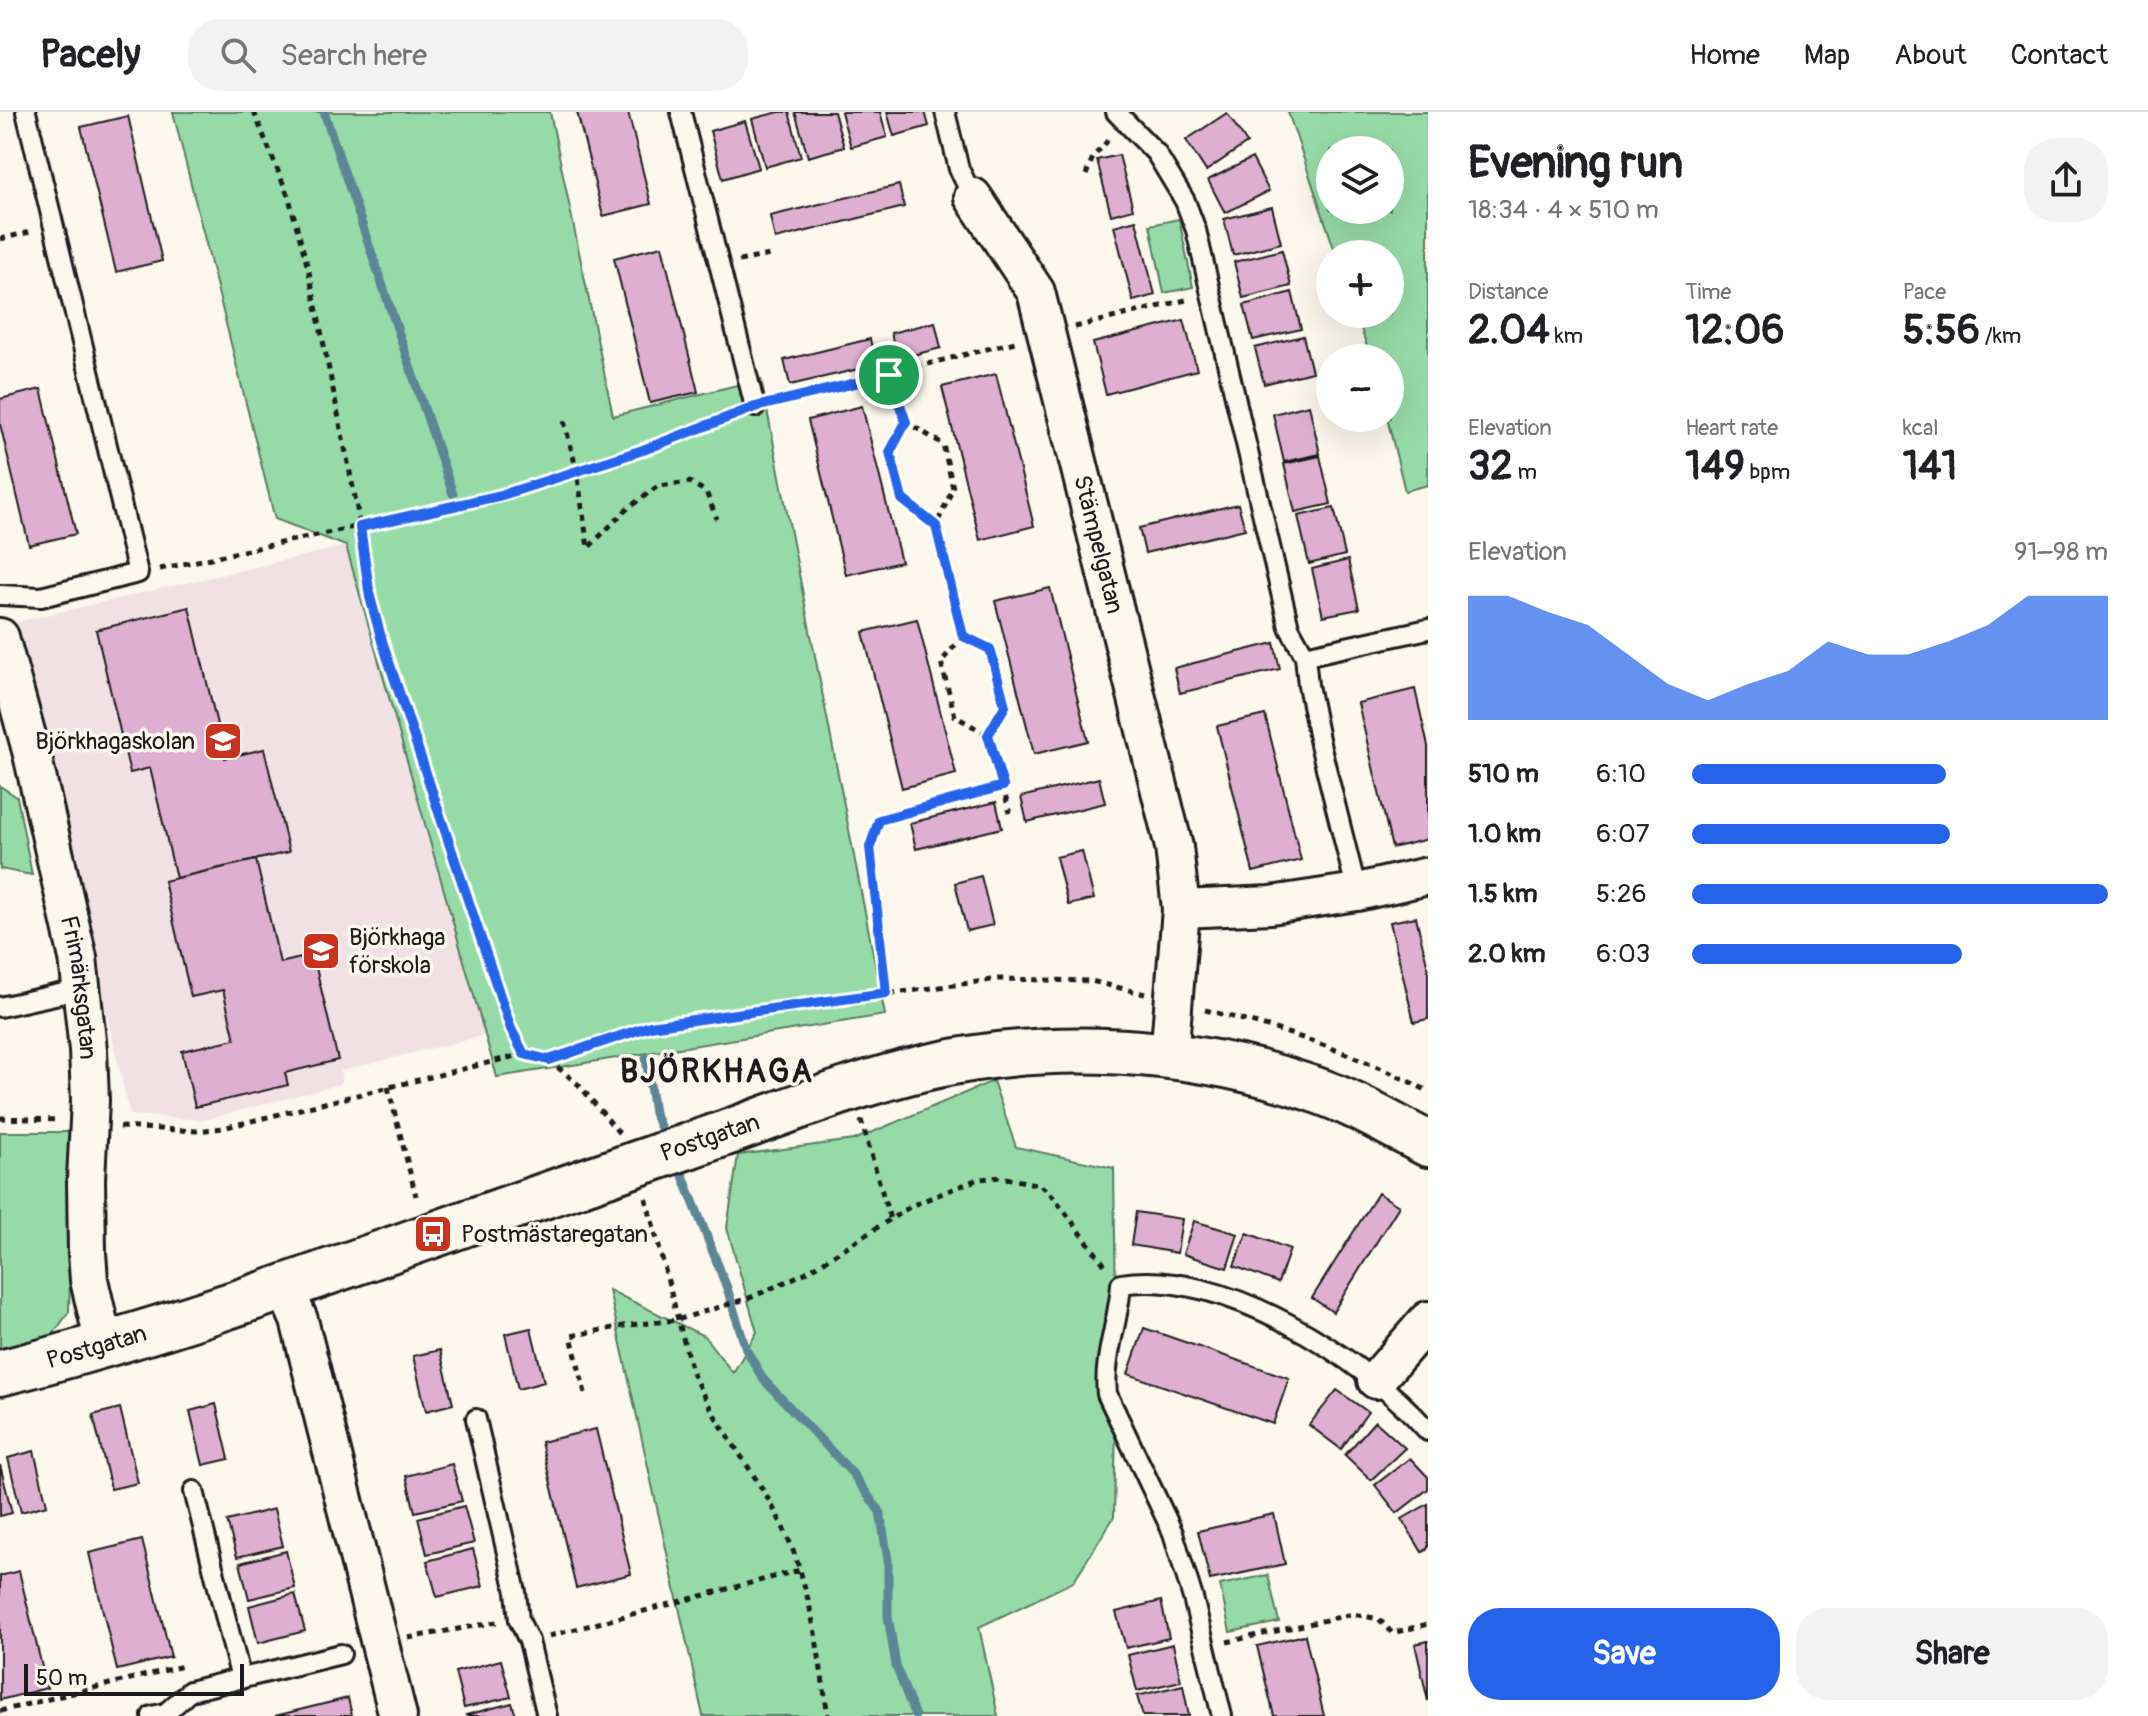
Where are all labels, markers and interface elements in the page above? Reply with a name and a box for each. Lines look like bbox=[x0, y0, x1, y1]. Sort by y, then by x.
search box bbox=[188, 19, 748, 91]
text: Pacely bbox=[40, 31, 140, 79]
icon: search bbox=[216, 33, 260, 77]
text: Search here bbox=[280, 37, 427, 74]
text: Home bbox=[1689, 38, 1760, 73]
text: Map bbox=[1804, 38, 1850, 73]
text: About bbox=[1894, 38, 1967, 73]
text: Contact bbox=[2011, 38, 2108, 73]
map controls bbox=[1316, 136, 1404, 432]
button: layers bbox=[1316, 136, 1404, 224]
text: Evening run bbox=[1468, 136, 1683, 191]
button: share bbox=[2024, 138, 2108, 222]
text: 18:34 · 4 × 510 m bbox=[1468, 194, 1659, 226]
button: + bbox=[1316, 240, 1404, 328]
text: Distance bbox=[1468, 278, 1548, 306]
text: Time bbox=[1685, 278, 1731, 306]
text: Pace bbox=[1903, 278, 1946, 306]
text: 2.04 bbox=[1468, 306, 1550, 355]
text: 12:06 bbox=[1685, 306, 1785, 355]
text: 5:56 bbox=[1903, 306, 1980, 355]
text: km bbox=[1550, 322, 1583, 350]
text: /km bbox=[1980, 322, 2021, 350]
pin bbox=[855, 341, 923, 409]
button: − bbox=[1316, 344, 1404, 432]
icon: arrive bbox=[867, 353, 911, 397]
text: Elevation bbox=[1468, 414, 1552, 442]
text: Heart rate bbox=[1685, 414, 1778, 442]
text: kcal bbox=[1903, 414, 1938, 442]
text: 32 bbox=[1468, 442, 1513, 491]
text: 149 bbox=[1685, 442, 1745, 491]
text: 141 bbox=[1903, 442, 1957, 491]
text: m bbox=[1513, 458, 1537, 486]
text: bpm bbox=[1745, 458, 1790, 486]
street label: Stämpelgatan bbox=[1068, 472, 1130, 617]
text: Elevation bbox=[1468, 536, 1567, 568]
text: 91–98 m bbox=[2014, 536, 2108, 568]
school or university icon: Björkhagaskolan bbox=[202, 720, 244, 762]
place label: Björkhagaskolan bbox=[35, 727, 195, 756]
text: 510 m bbox=[1468, 758, 1539, 790]
text: 6:10 bbox=[1596, 758, 1646, 790]
text: 1.0 km bbox=[1468, 818, 1541, 850]
text: 6:07 bbox=[1596, 818, 1650, 850]
text: 1.5 km bbox=[1468, 878, 1538, 910]
text: 5:26 bbox=[1596, 878, 1647, 910]
street label: Frimärksgatan bbox=[54, 913, 103, 1060]
place label: Björkhaga förskola bbox=[349, 923, 445, 980]
school or university icon: Björkhaga förskola bbox=[300, 930, 342, 972]
text: 2.0 km bbox=[1468, 938, 1546, 970]
text: 6:03 bbox=[1596, 938, 1650, 970]
district label: BJÖRKHAGA bbox=[620, 1052, 814, 1092]
street label: Postgatan bbox=[657, 1108, 763, 1168]
bus stop icon: Postmästaregatan bbox=[412, 1213, 454, 1255]
place label: Postmästaregatan bbox=[461, 1220, 648, 1249]
street label: Postgatan bbox=[43, 1318, 150, 1375]
button: Save bbox=[1468, 1608, 1780, 1700]
button: Share bbox=[1796, 1608, 2108, 1700]
scale bar bbox=[24, 1660, 244, 1696]
text: 50 m bbox=[36, 1664, 87, 1692]

